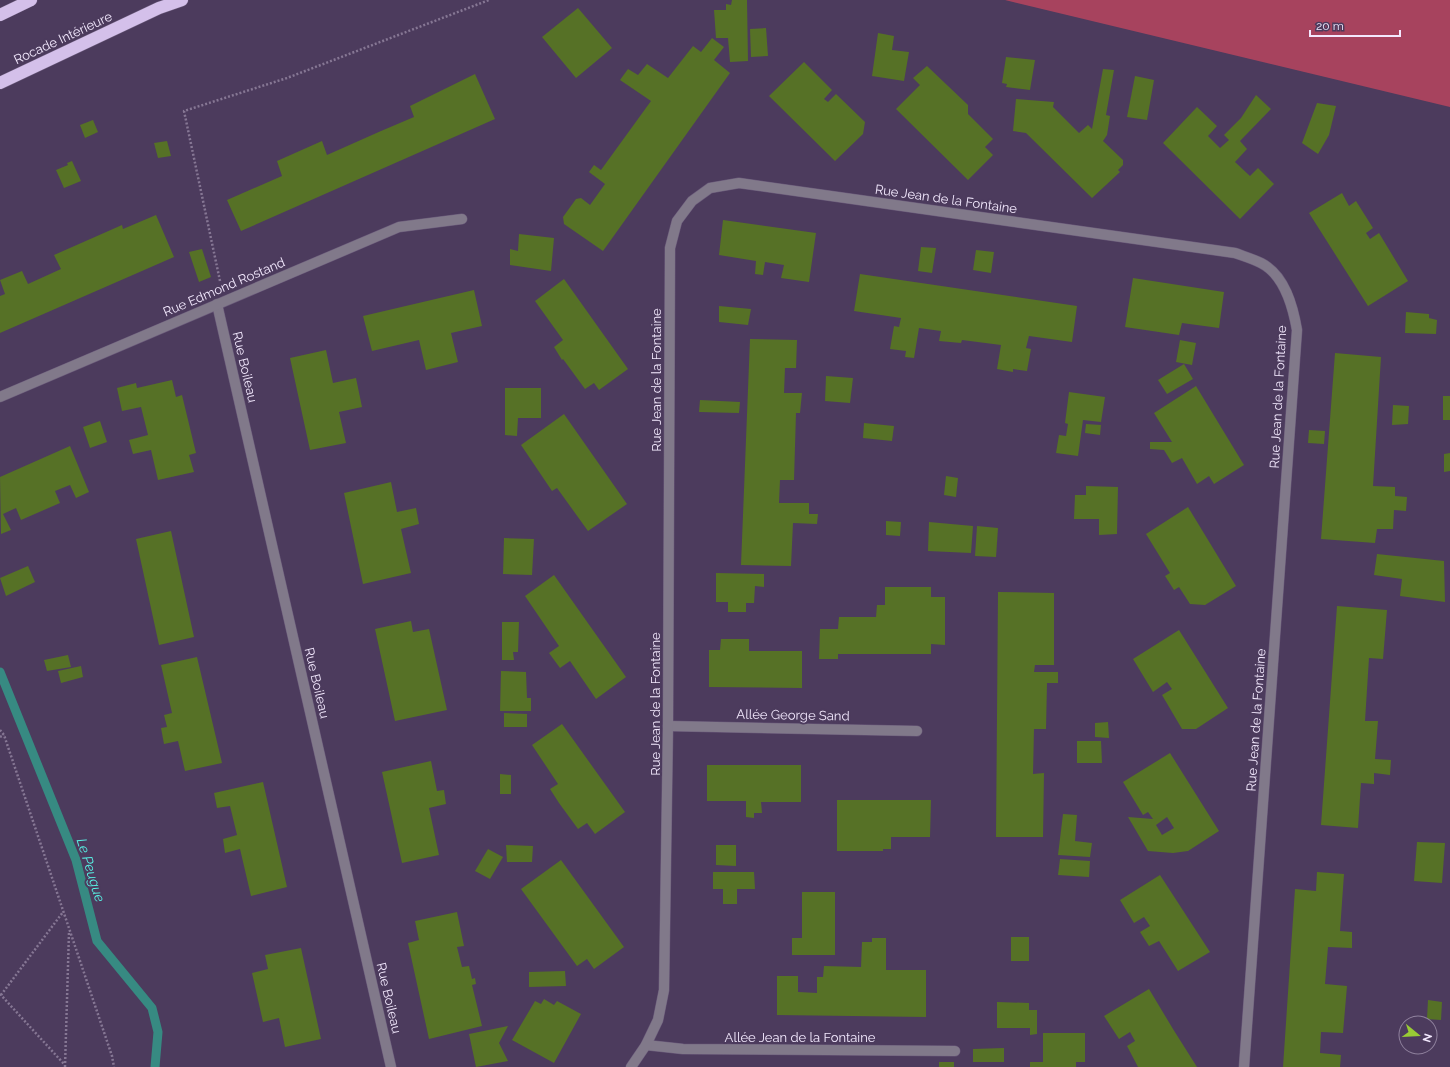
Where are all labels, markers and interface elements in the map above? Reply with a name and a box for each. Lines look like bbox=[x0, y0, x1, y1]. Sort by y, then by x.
street label: Rocade Intérieure bbox=[12, 9, 115, 67]
scale bar bbox=[1310, 12, 1400, 38]
text: 20 m bbox=[1316, 19, 1344, 33]
street label: Rue Jean de la Fontaine bbox=[874, 182, 1018, 216]
street label: Rue Edmond Rostand bbox=[161, 255, 287, 319]
street label: Rue Jean de la Fontaine bbox=[649, 308, 664, 452]
street label: Rue Jean de la Fontaine bbox=[1267, 325, 1289, 469]
street label: Rue Boileau bbox=[230, 330, 260, 404]
street label: Rue Jean de la Fontaine bbox=[648, 632, 663, 776]
street label: Rue Boileau bbox=[302, 646, 332, 720]
street label: Rue Jean de la Fontaine bbox=[1244, 648, 1269, 792]
street label: Allée George Sand bbox=[736, 707, 850, 723]
water label: Le Peugue bbox=[74, 836, 108, 904]
street label: Rue Boileau bbox=[374, 961, 404, 1035]
north arrow bbox=[1398, 1015, 1438, 1055]
street label: Allée Jean de la Fontaine bbox=[725, 1030, 876, 1045]
text: N bbox=[1420, 1032, 1435, 1044]

